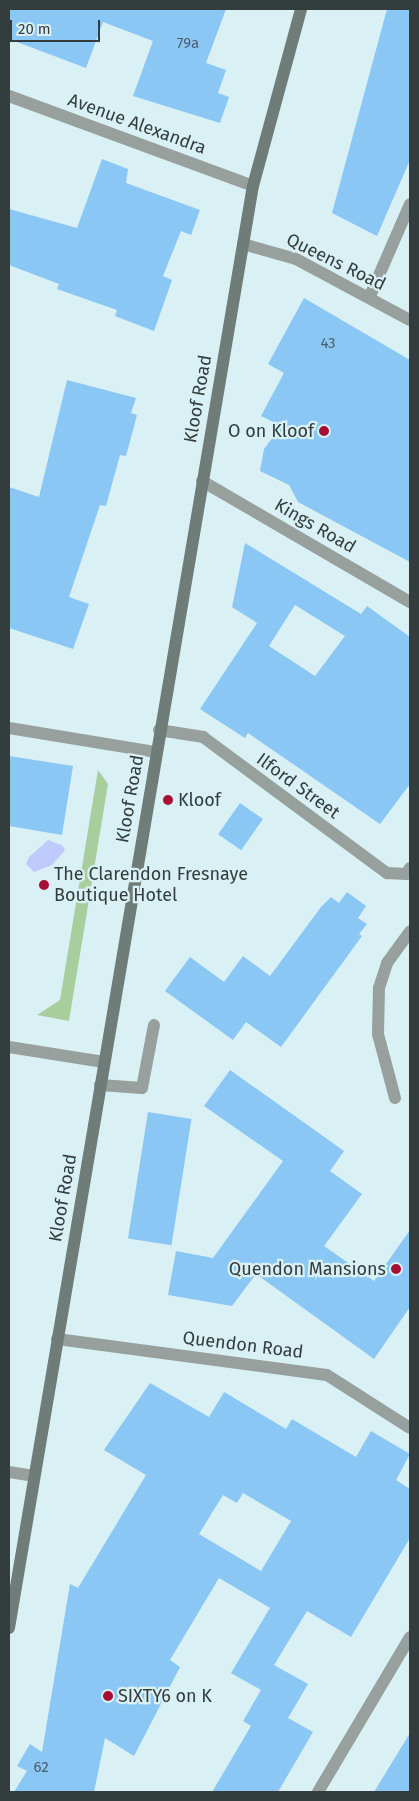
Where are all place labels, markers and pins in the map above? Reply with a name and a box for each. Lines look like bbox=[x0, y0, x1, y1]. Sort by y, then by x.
place label: O on Kloof bbox=[228, 420, 314, 442]
marker: O on Kloof bbox=[318, 425, 330, 437]
place label: Kloof bbox=[178, 789, 221, 811]
marker: Kloof bbox=[162, 794, 174, 806]
place label: The Clarendon Fresnaye Boutique Hotel bbox=[54, 864, 248, 906]
marker: The Clarendon Fresnaye Boutique Hotel bbox=[38, 879, 50, 891]
place label: Quendon Mansions bbox=[229, 1258, 386, 1280]
marker: Quendon Mansions bbox=[390, 1263, 402, 1275]
place label: SIXTY6 on K bbox=[118, 1685, 212, 1707]
marker: SIXTY6 on K bbox=[102, 1690, 114, 1702]

